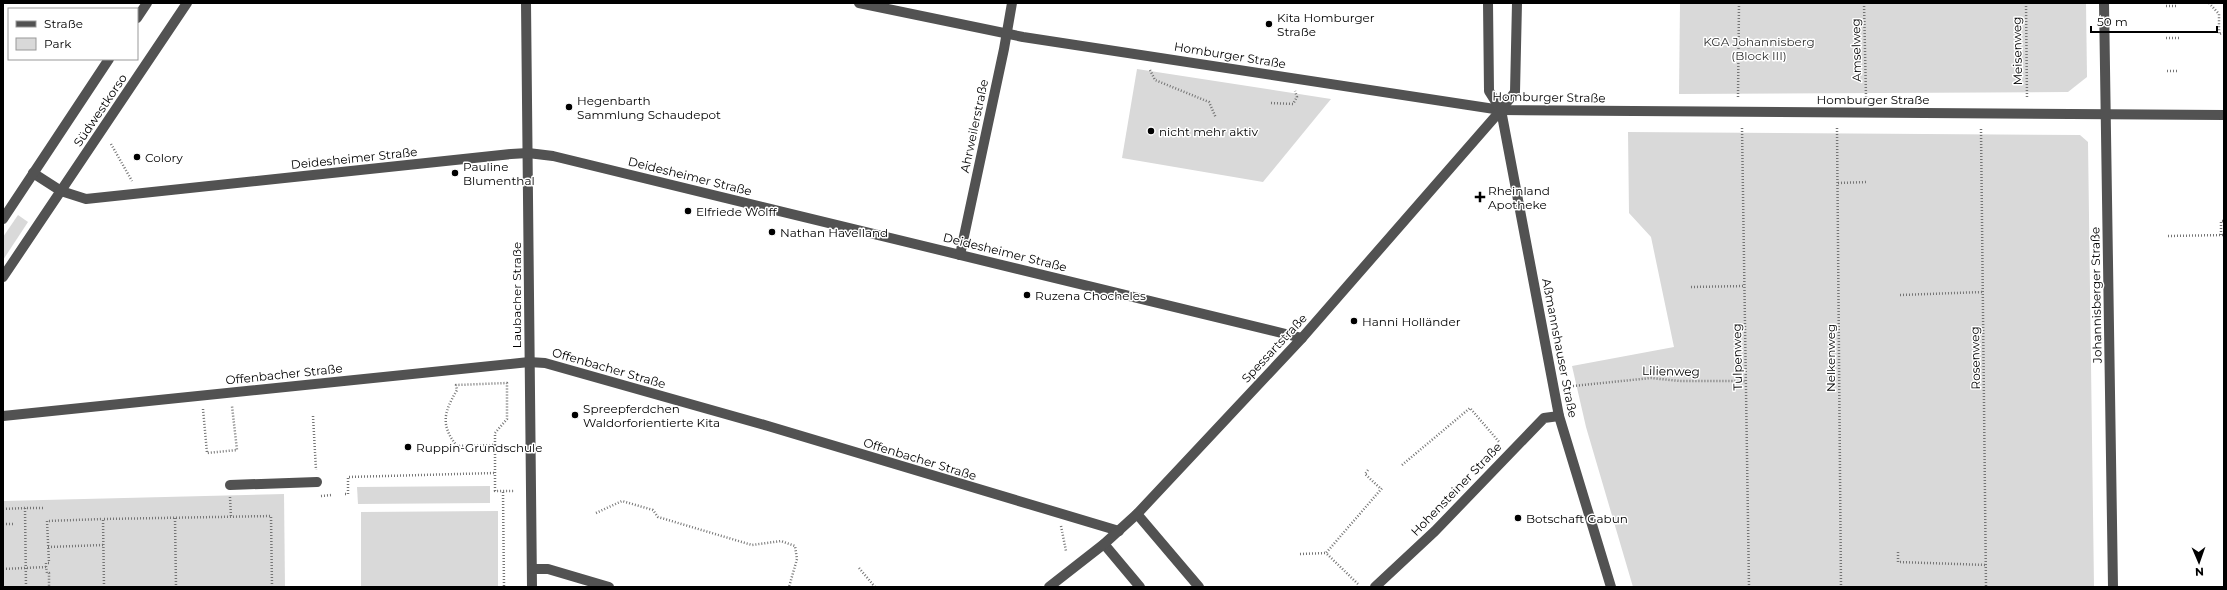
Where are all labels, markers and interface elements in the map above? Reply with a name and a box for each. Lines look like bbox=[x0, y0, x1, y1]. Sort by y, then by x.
legend bbox=[8, 8, 138, 60]
scale bar bbox=[2091, 8, 2217, 34]
place label: Kita Homburger Straße bbox=[1277, 10, 1375, 39]
text: 50 m bbox=[2097, 14, 2128, 29]
text: Straße bbox=[44, 16, 83, 31]
street label: Meisenweg bbox=[2009, 16, 2025, 86]
street label: Amselweg bbox=[1848, 18, 1864, 82]
marker: Kita Homburger Straße bbox=[1264, 19, 1274, 29]
park label: KGA Johannisberg (Block III) bbox=[1703, 34, 1815, 63]
text: Park bbox=[44, 36, 72, 51]
street label: Homburger Straße bbox=[1173, 39, 1287, 71]
street label: Südwestkorso bbox=[70, 71, 130, 149]
street label: Ahrweilerstraße bbox=[957, 78, 991, 174]
street label: Homburger Straße bbox=[1492, 89, 1606, 105]
street label: Homburger Straße bbox=[1816, 92, 1930, 107]
place label: Hegenbarth Sammlung Schaudepot bbox=[577, 93, 721, 122]
marker: Hegenbarth Sammlung Schaudepot bbox=[564, 102, 574, 112]
place label: nicht mehr aktiv bbox=[1159, 124, 1259, 139]
marker: nicht mehr aktiv bbox=[1146, 126, 1156, 136]
street label: Deidesheimer Straße bbox=[290, 144, 418, 172]
place label: Colory bbox=[145, 150, 183, 165]
marker: Colory bbox=[132, 152, 142, 162]
street label: Deidesheimer Straße bbox=[627, 153, 753, 199]
place label: Pauline Blumenthal bbox=[463, 159, 535, 188]
marker: Pauline Blumenthal bbox=[450, 168, 460, 178]
place label: Rheinland Apotheke bbox=[1488, 183, 1550, 212]
marker: Rheinland Apotheke bbox=[1475, 192, 1485, 202]
place label: Elfriede Wolff bbox=[696, 204, 778, 219]
marker: Elfriede Wolff bbox=[683, 206, 693, 216]
place label: Nathan Havelland bbox=[780, 225, 888, 240]
marker: Nathan Havelland bbox=[767, 227, 777, 237]
street label: Johannisberger Straße bbox=[2087, 227, 2105, 364]
street label: Deidesheimer Straße bbox=[942, 229, 1068, 275]
street label: Laubacher Straße bbox=[509, 242, 524, 348]
street label: Aßmannshauser Straße bbox=[1539, 277, 1581, 419]
place label: Ruzena Chocheles bbox=[1035, 288, 1146, 303]
marker: Ruzena Chocheles bbox=[1022, 290, 1032, 300]
street label: Spessartstraße bbox=[1238, 310, 1310, 386]
place label: Hanni Holländer bbox=[1362, 314, 1461, 329]
marker: Hanni Holländer bbox=[1349, 316, 1359, 326]
street label: Tulpenweg bbox=[1729, 323, 1745, 391]
street label: Nelkenweg bbox=[1823, 324, 1838, 392]
street label: Rosenweg bbox=[1967, 326, 1983, 390]
street label: Offenbacher Straße bbox=[550, 345, 668, 391]
street label: Offenbacher Straße bbox=[225, 360, 343, 388]
street label: Lilienweg bbox=[1642, 363, 1700, 379]
place label: Spreepferdchen Waldorforientierte Kita bbox=[583, 401, 720, 430]
marker: Spreepferdchen Waldorforientierte Kita bbox=[570, 410, 580, 420]
street label: Offenbacher Straße bbox=[862, 435, 978, 483]
street label: Hohensteiner Straße bbox=[1408, 439, 1504, 539]
place label: Ruppin-Grundschule bbox=[416, 440, 543, 455]
marker: Ruppin-Grundschule bbox=[403, 442, 413, 452]
place label: Botschaft Gabun bbox=[1526, 511, 1628, 526]
marker: Botschaft Gabun bbox=[1513, 513, 1523, 523]
north arrow bbox=[2179, 542, 2219, 582]
text: N bbox=[2195, 565, 2204, 579]

